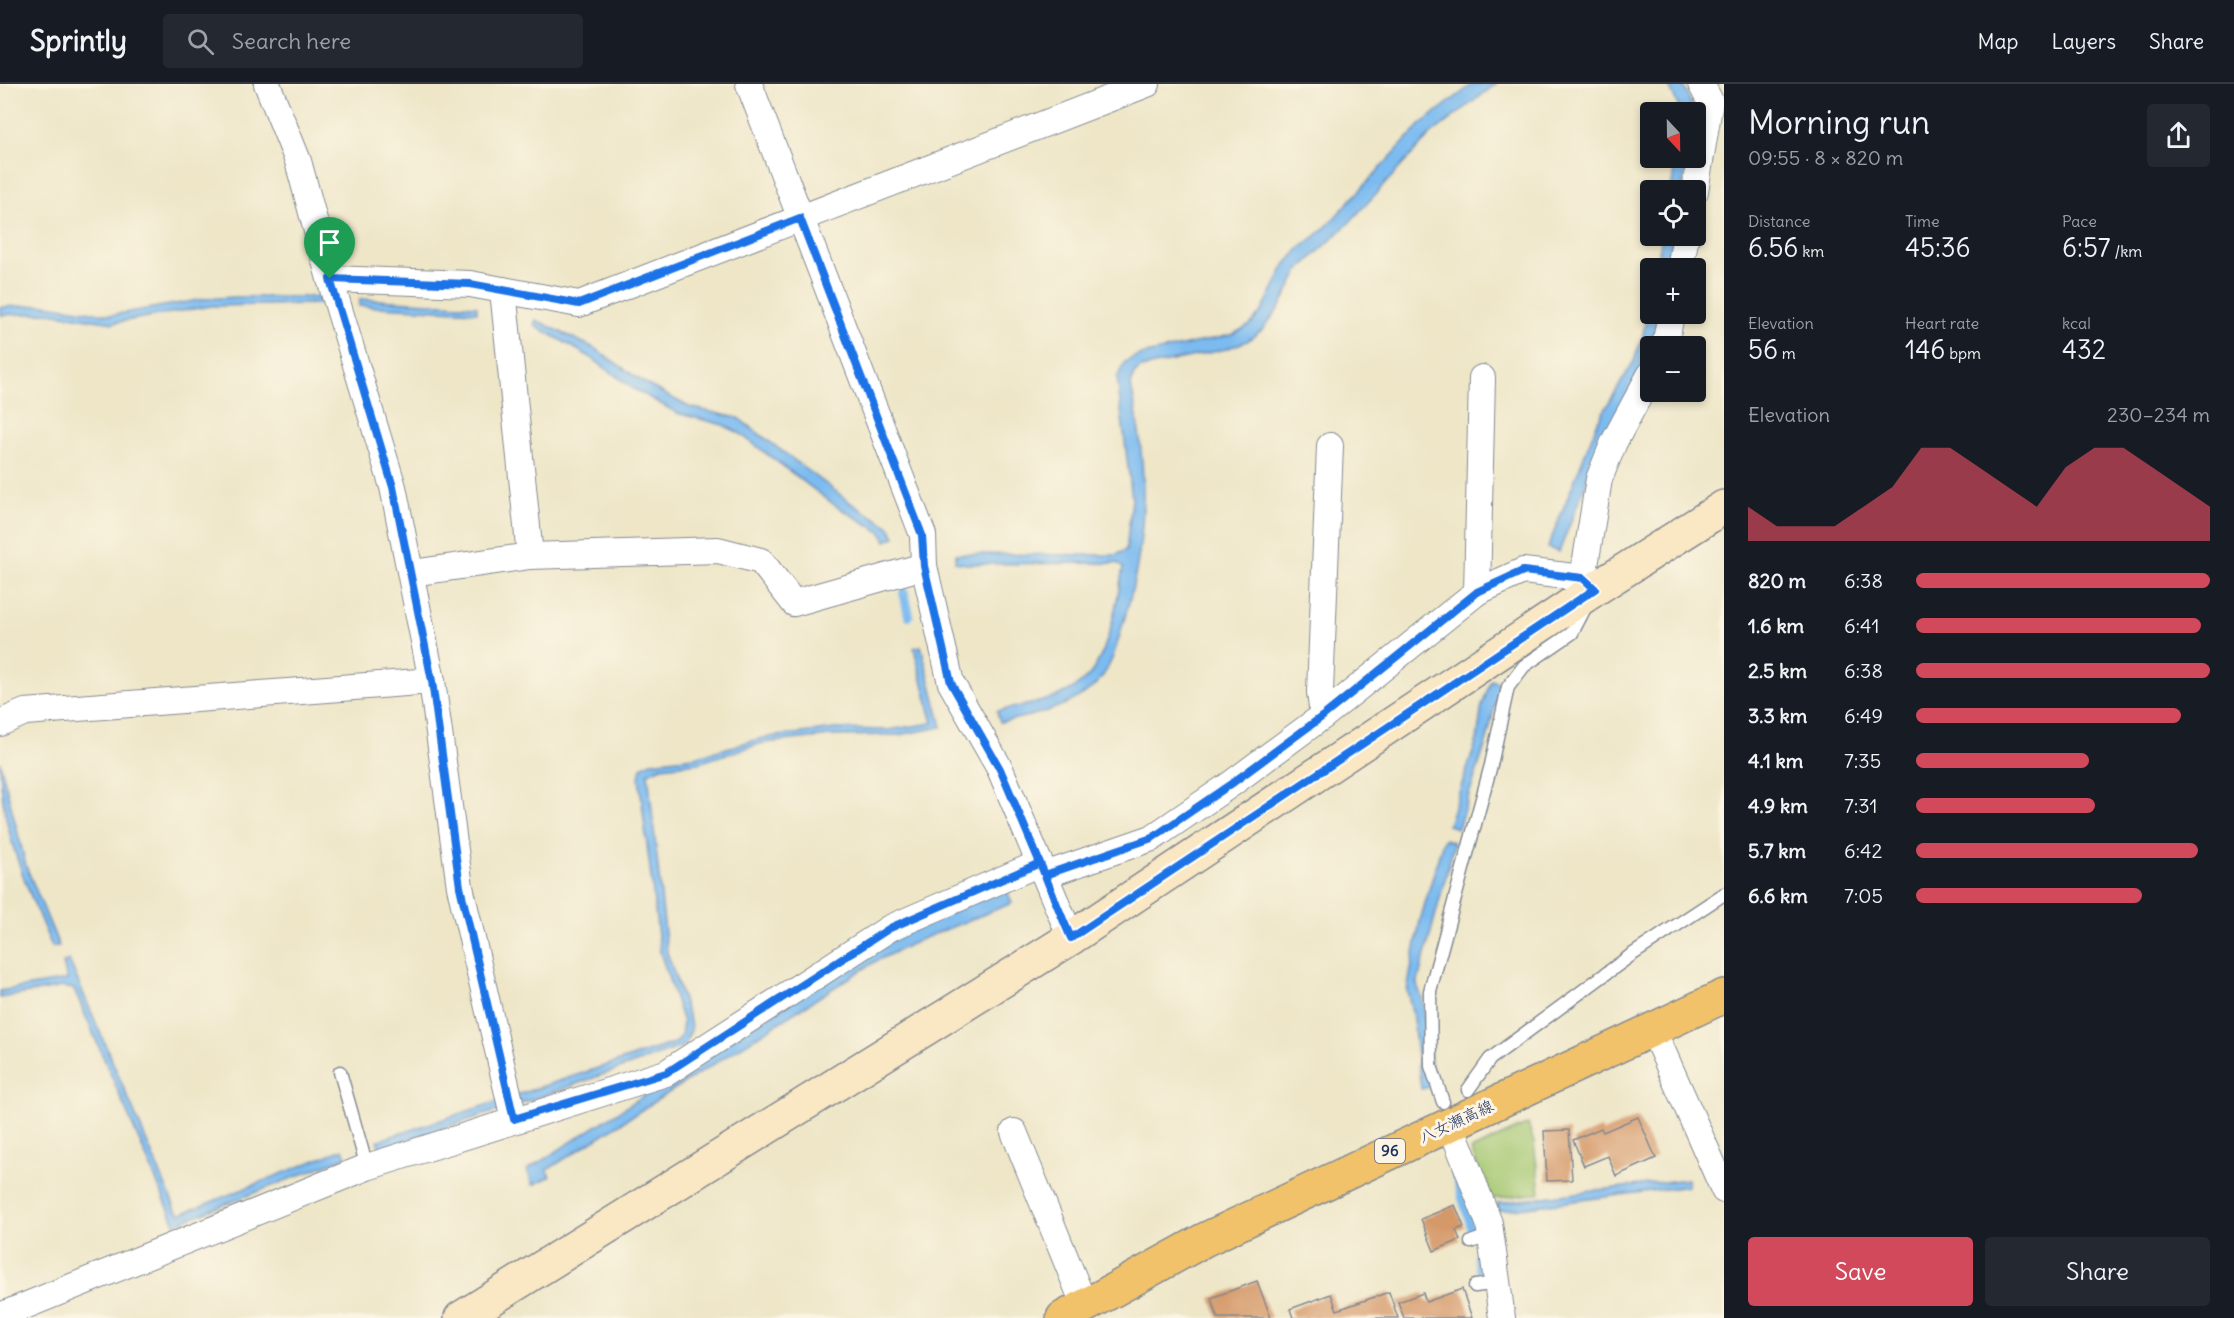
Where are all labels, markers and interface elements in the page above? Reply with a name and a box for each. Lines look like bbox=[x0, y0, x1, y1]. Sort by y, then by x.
search box bbox=[163, 14, 583, 68]
text: Sprintly bbox=[30, 23, 127, 59]
icon: search bbox=[184, 25, 217, 58]
text: Search here bbox=[232, 27, 351, 55]
text: Map bbox=[1978, 28, 2018, 55]
text: Layers bbox=[2051, 28, 2116, 55]
text: Share bbox=[2149, 28, 2204, 55]
text: Morning run bbox=[1748, 101, 1930, 143]
north arrow bbox=[1640, 102, 1706, 168]
map controls bbox=[1640, 102, 1706, 402]
button: share bbox=[2147, 104, 2210, 167]
text: 09:55 · 8 × 820 m bbox=[1748, 145, 1903, 170]
button: locate bbox=[1640, 180, 1706, 246]
text: Distance bbox=[1748, 211, 1810, 231]
text: Time bbox=[1905, 211, 1940, 231]
text: Pace bbox=[2062, 211, 2097, 231]
pin bbox=[304, 217, 355, 279]
icon: arrive bbox=[313, 226, 346, 259]
text: 6.56 bbox=[1748, 231, 1798, 264]
text: 45:36 bbox=[1905, 231, 1971, 264]
text: 6:57 bbox=[2062, 231, 2111, 264]
text: km bbox=[1798, 241, 1824, 261]
text: /km bbox=[2111, 241, 2142, 261]
button: + bbox=[1640, 258, 1706, 324]
text: Elevation bbox=[1748, 313, 1814, 333]
text: Heart rate bbox=[1905, 313, 1979, 333]
text: kcal bbox=[2062, 313, 2091, 333]
text: 56 bbox=[1748, 333, 1778, 366]
text: 146 bbox=[1905, 333, 1945, 366]
text: 432 bbox=[2062, 333, 2106, 366]
button: − bbox=[1640, 336, 1706, 402]
text: m bbox=[1778, 343, 1796, 363]
text: bpm bbox=[1945, 343, 1981, 363]
text: Elevation bbox=[1748, 402, 1830, 427]
text: 230–234 m bbox=[2107, 402, 2210, 427]
text: 820 m bbox=[1748, 568, 1806, 593]
text: 6:38 bbox=[1844, 568, 1883, 593]
text: 1.6 km bbox=[1748, 613, 1804, 638]
text: 6:41 bbox=[1844, 613, 1879, 638]
text: 2.5 km bbox=[1748, 658, 1807, 683]
text: 6:38 bbox=[1844, 658, 1883, 683]
text: 3.3 km bbox=[1748, 703, 1807, 728]
text: 6:49 bbox=[1844, 703, 1883, 728]
text: 4.1 km bbox=[1748, 748, 1803, 773]
text: 7:35 bbox=[1844, 748, 1881, 773]
text: 4.9 km bbox=[1748, 793, 1808, 818]
text: 7:31 bbox=[1844, 793, 1877, 818]
text: 5.7 km bbox=[1748, 838, 1806, 863]
text: 6:42 bbox=[1844, 838, 1883, 863]
text: 6.6 km bbox=[1748, 883, 1808, 908]
text: 7:05 bbox=[1844, 883, 1883, 908]
street label: 八女瀬高線 bbox=[1416, 1095, 1496, 1147]
road number: 96 bbox=[1375, 1139, 1405, 1163]
button: Save bbox=[1748, 1237, 1973, 1306]
button: Share bbox=[1985, 1237, 2210, 1306]

